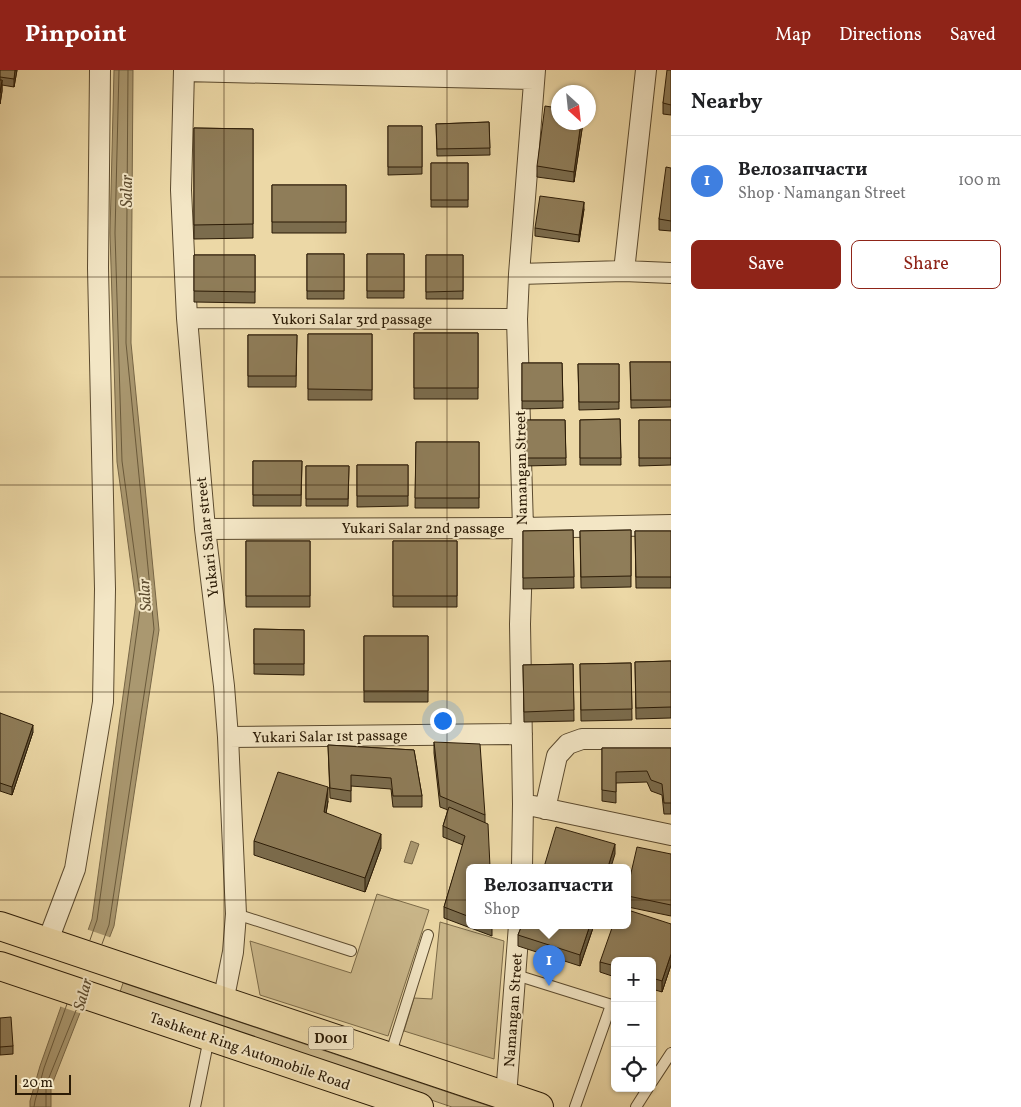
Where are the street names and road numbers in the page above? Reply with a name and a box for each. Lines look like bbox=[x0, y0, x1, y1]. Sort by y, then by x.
street label: Yukori Salar 3rd passage bbox=[272, 310, 432, 331]
street label: Namangan Street bbox=[511, 410, 534, 526]
street label: Yukari Salar street bbox=[192, 476, 225, 598]
street label: Yukari Salar 2nd passage bbox=[341, 519, 505, 540]
street label: Yukari Salar 1st passage bbox=[252, 726, 408, 749]
street label: Namangan Street bbox=[500, 952, 529, 1068]
street label: Tashkent Ring Automobile Road bbox=[146, 1008, 353, 1097]
road number: D001 bbox=[308, 1026, 354, 1050]

